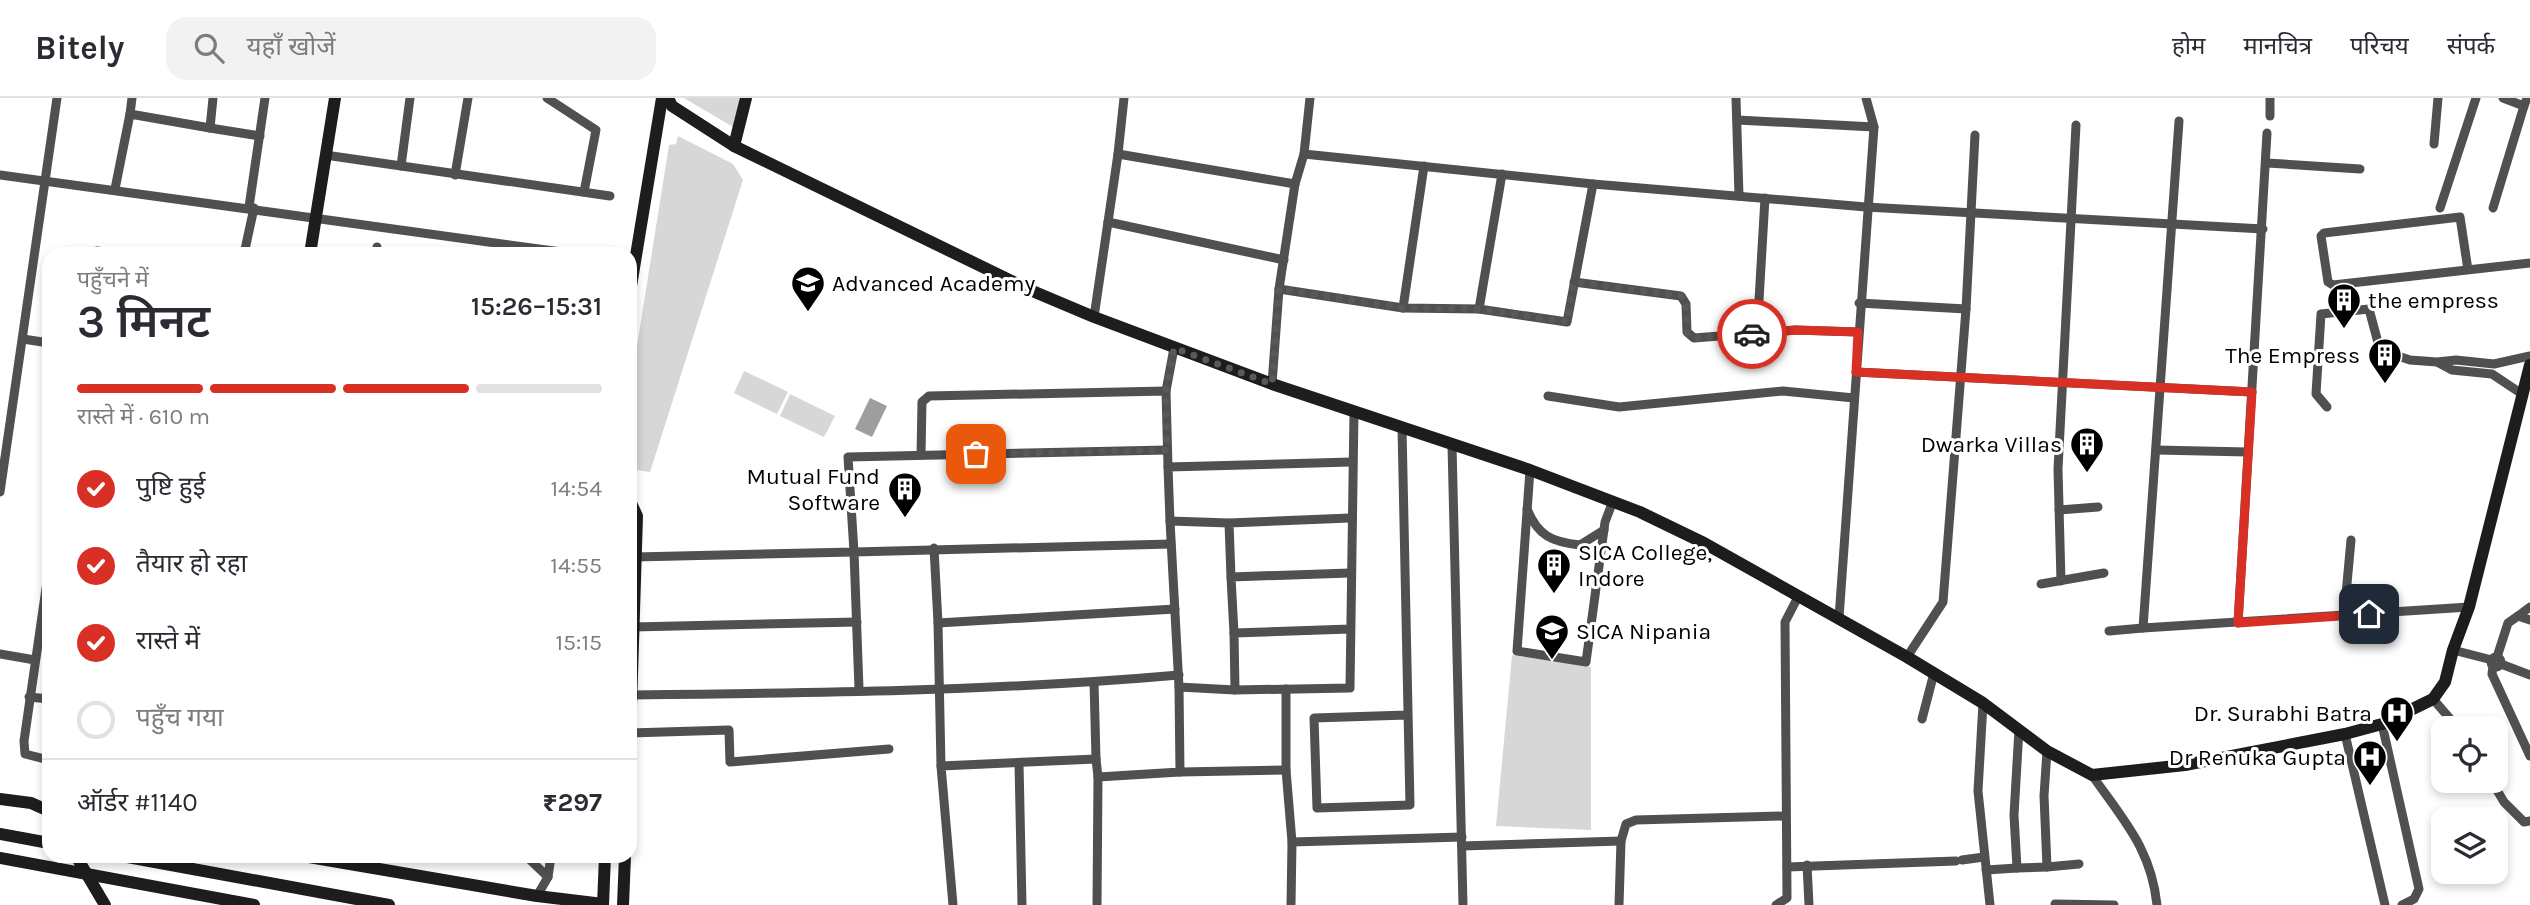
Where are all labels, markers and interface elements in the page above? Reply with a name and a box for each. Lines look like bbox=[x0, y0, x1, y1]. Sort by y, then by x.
search box bbox=[166, 17, 656, 80]
text: Bitely bbox=[35, 29, 124, 67]
icon: search bbox=[190, 29, 228, 67]
text: यहाँ खोजें bbox=[246, 31, 335, 62]
text: होम bbox=[2172, 32, 2205, 60]
text: मानचित्र bbox=[2243, 32, 2312, 60]
text: परिचय bbox=[2350, 32, 2409, 60]
text: संपर्क bbox=[2447, 32, 2495, 60]
school or university icon: Advanced Academy bbox=[789, 264, 827, 313]
text: पहुँचने में bbox=[77, 266, 149, 293]
place label: Advanced Academy bbox=[832, 270, 1035, 297]
building icon: the empress bbox=[2325, 281, 2363, 330]
place label: the empress bbox=[2368, 287, 2499, 314]
text: 15:26–15:31 bbox=[471, 291, 602, 322]
text: 3 मिनट bbox=[77, 295, 210, 349]
courier bbox=[1717, 299, 1787, 369]
icon: car bbox=[1733, 315, 1771, 353]
building icon: The Empress bbox=[2366, 336, 2404, 385]
place label: The Empress bbox=[2225, 342, 2360, 369]
text: रास्ते में · 610 m bbox=[77, 403, 210, 430]
pin bbox=[946, 424, 1006, 484]
building icon: Dwarka Villas bbox=[2068, 425, 2106, 474]
place label: Dwarka Villas bbox=[1921, 431, 2062, 458]
icon: bag bbox=[957, 435, 995, 473]
place label: Mutual Fund Software bbox=[747, 463, 880, 516]
icon: check bbox=[77, 470, 115, 508]
building icon: Mutual Fund Software bbox=[886, 470, 924, 519]
text: पुष्टि हुई bbox=[136, 471, 205, 502]
text: 14:54 bbox=[550, 475, 602, 502]
place label: SICA College, Indore bbox=[1578, 539, 1712, 592]
building icon: SICA College, Indore bbox=[1535, 546, 1573, 595]
icon: check bbox=[77, 547, 115, 585]
text: तैयार हो रहा bbox=[136, 548, 247, 579]
text: 14:55 bbox=[550, 552, 602, 579]
pin bbox=[2339, 584, 2399, 644]
icon: home bbox=[2350, 595, 2388, 633]
school or university icon: SICA Nipania bbox=[1533, 612, 1571, 661]
place label: SICA Nipania bbox=[1576, 618, 1711, 645]
icon: check bbox=[77, 624, 115, 662]
text: रास्ते में bbox=[136, 625, 200, 656]
text: 15:15 bbox=[556, 629, 602, 656]
hospital icon: Dr. Surabhi Batra bbox=[2378, 694, 2416, 743]
place label: Dr. Surabhi Batra bbox=[2194, 700, 2372, 727]
text: पहुँच गया bbox=[136, 702, 224, 733]
map controls bbox=[2431, 716, 2508, 884]
button: locate bbox=[2431, 716, 2508, 793]
hospital icon: Dr Renuka Gupta bbox=[2351, 738, 2389, 787]
place label: Dr Renuka Gupta bbox=[2169, 744, 2346, 771]
text: ऑर्डर #1140 bbox=[77, 787, 198, 818]
text: ₹297 bbox=[543, 787, 602, 818]
button: layers bbox=[2431, 807, 2508, 884]

